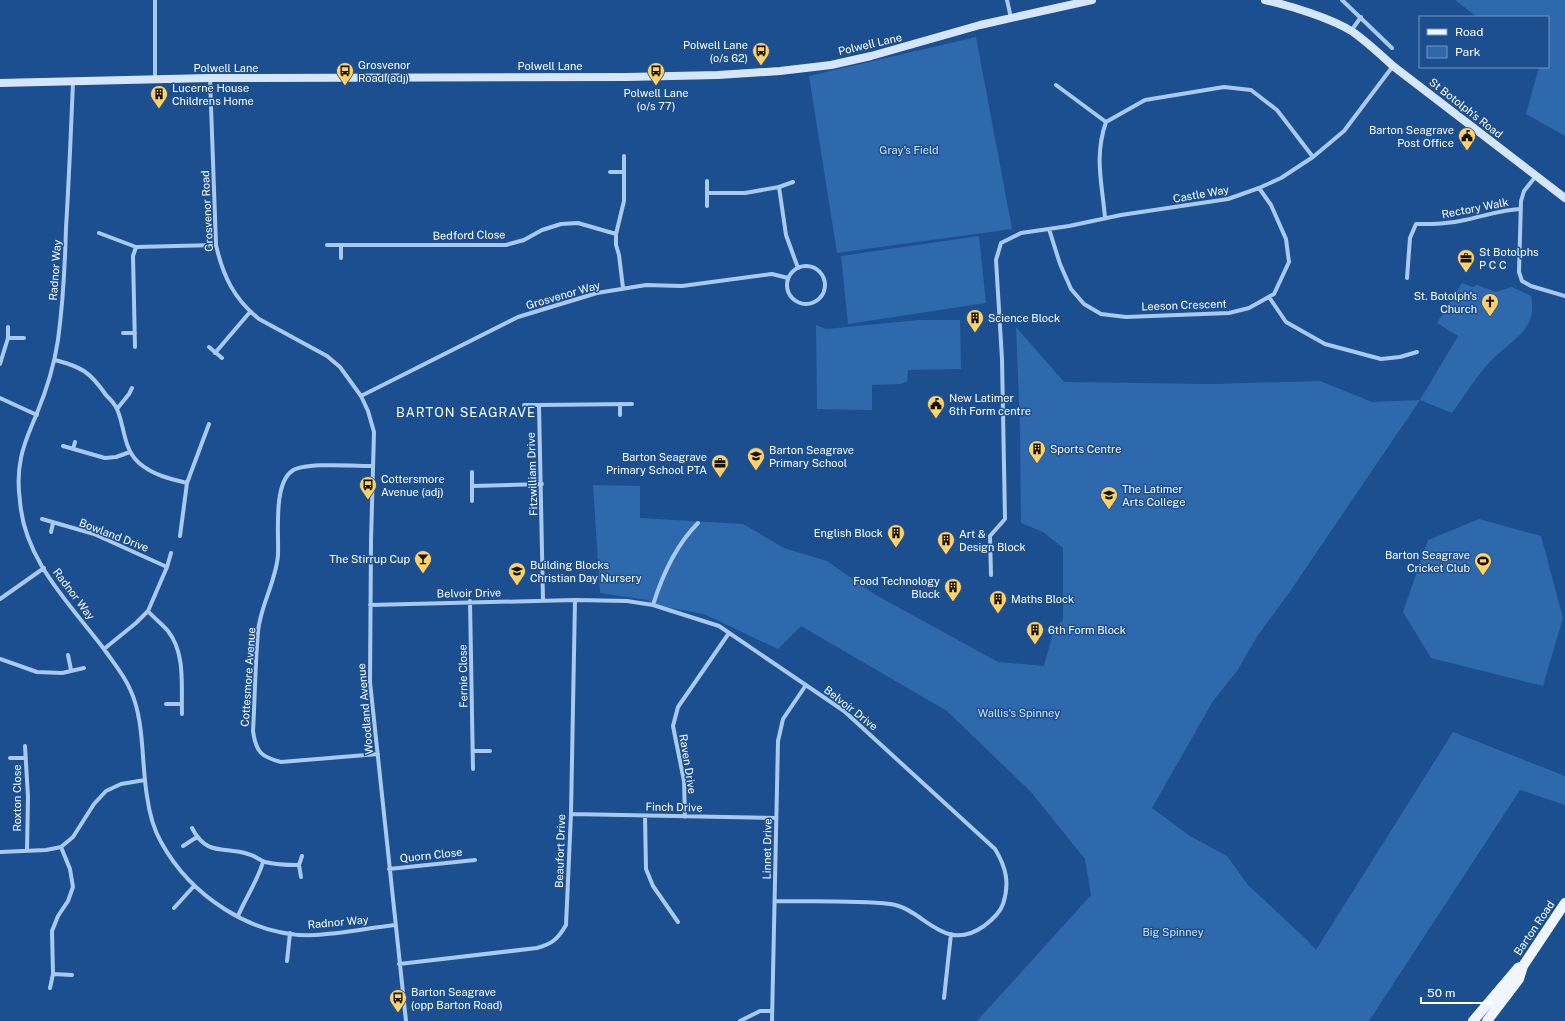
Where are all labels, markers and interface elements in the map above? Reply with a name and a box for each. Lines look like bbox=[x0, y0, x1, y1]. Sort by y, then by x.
legend bbox=[1419, 16, 1549, 68]
text: Road bbox=[1455, 25, 1483, 39]
street label: Polwell Lane bbox=[837, 31, 903, 57]
place label: Polwell Lane (o/s 62) bbox=[683, 39, 748, 64]
bus stop icon: Polwell Lane (o/s 62) bbox=[751, 41, 771, 66]
text: Park bbox=[1455, 45, 1481, 59]
place label: Grosvenor Road (adj) bbox=[358, 59, 411, 84]
street label: Polwell Lane bbox=[518, 60, 582, 72]
bus stop icon: Grosvenor Road (adj) bbox=[335, 61, 355, 86]
bus stop icon: Polwell Lane (o/s 77) bbox=[646, 61, 666, 86]
street label: Polwell Lane bbox=[194, 62, 258, 74]
street label: St Botolph's Road bbox=[1427, 76, 1505, 140]
place label: Lucerne House Childrens Home bbox=[172, 82, 254, 107]
building icon: Lucerne House Childrens Home bbox=[149, 84, 169, 109]
place label: Polwell Lane (o/s 77) bbox=[624, 87, 688, 112]
place label: Barton Seagrave Post Office bbox=[1369, 124, 1454, 149]
public building icon: Barton Seagrave Post Office bbox=[1457, 126, 1477, 151]
park label: Gray's Field bbox=[879, 144, 939, 156]
street label: Grosvenor Road bbox=[199, 170, 215, 252]
street label: Castle Way bbox=[1172, 183, 1230, 205]
street label: Rectory Walk bbox=[1441, 196, 1509, 220]
street label: Bedford Close bbox=[433, 228, 505, 242]
street label: Radnor Way bbox=[47, 239, 63, 301]
place label: St Botolphs P C C bbox=[1479, 246, 1539, 271]
office icon: St Botolphs P C C bbox=[1456, 248, 1476, 273]
street label: Grosvenor Way bbox=[524, 279, 602, 311]
place label: St. Botolph's Church bbox=[1414, 290, 1477, 315]
church icon: St. Botolph's Church bbox=[1480, 292, 1500, 317]
street label: Leeson Crescent bbox=[1141, 298, 1227, 312]
building icon: Science Block bbox=[965, 308, 985, 333]
place label: Science Block bbox=[988, 312, 1060, 324]
place label: New Latimer 6th Form centre bbox=[949, 392, 1031, 417]
public building icon: New Latimer 6th Form centre bbox=[926, 394, 946, 419]
district label: BARTON SEAGRAVE bbox=[396, 405, 536, 420]
street label: Fitzwilliam Drive bbox=[525, 432, 539, 516]
building icon: Sports Centre bbox=[1027, 439, 1047, 464]
place label: Sports Centre bbox=[1050, 443, 1121, 455]
place label: Barton Seagrave Primary School bbox=[769, 444, 854, 469]
school or university icon: Barton Seagrave Primary School bbox=[746, 446, 766, 471]
place label: Barton Seagrave Primary School PTA bbox=[606, 451, 707, 476]
office icon: Barton Seagrave Primary School PTA bbox=[710, 453, 730, 478]
place label: Cottersmore Avenue (adj) bbox=[381, 473, 445, 498]
bus stop icon: Cottersmore Avenue (adj) bbox=[358, 475, 378, 500]
place label: The Latimer Arts College bbox=[1122, 483, 1186, 508]
school or university icon: The Latimer Arts College bbox=[1099, 485, 1119, 510]
street label: Bowland Drive bbox=[78, 516, 150, 554]
building icon: English Block bbox=[886, 523, 906, 548]
place label: English Block bbox=[814, 527, 883, 539]
place label: Art & Design Block bbox=[959, 528, 1026, 553]
building icon: Art & Design Block bbox=[936, 530, 956, 555]
bar icon: The Stirrup Cup bbox=[413, 549, 433, 574]
place label: Barton Seagrave Cricket Club bbox=[1385, 549, 1470, 574]
sports icon: Barton Seagrave Cricket Club bbox=[1473, 551, 1493, 576]
place label: The Stirrup Cup bbox=[329, 553, 410, 565]
place label: Building Blocks Christian Day Nursery bbox=[530, 559, 642, 584]
school or university icon: Building Blocks Christian Day Nursery bbox=[507, 561, 527, 586]
street label: Radnor Way bbox=[51, 566, 97, 622]
place label: Food Technology Block bbox=[853, 575, 940, 600]
building icon: Food Technology Block bbox=[943, 577, 963, 602]
street label: Belvoir Drive bbox=[437, 586, 501, 600]
building icon: Maths Block bbox=[988, 589, 1008, 614]
place label: Maths Block bbox=[1011, 593, 1074, 605]
building icon: 6th Form Block bbox=[1025, 620, 1045, 645]
place label: 6th Form Block bbox=[1048, 624, 1126, 636]
street label: Cottesmore Avenue bbox=[239, 627, 257, 727]
street label: Fernie Close bbox=[456, 644, 470, 708]
street label: Woodland Avenue bbox=[355, 663, 375, 755]
street label: Belvoir Drive bbox=[822, 683, 880, 733]
park label: Wallis's Spinney bbox=[978, 707, 1060, 719]
street label: Raven Drive bbox=[677, 733, 699, 795]
street label: Roxton Close bbox=[11, 764, 23, 832]
street label: Finch Drive bbox=[645, 801, 703, 813]
street label: Beaufort Drive bbox=[553, 814, 567, 888]
street label: Linnet Drive bbox=[760, 818, 774, 880]
street label: Quorn Close bbox=[399, 846, 463, 864]
street label: Barton Road bbox=[1511, 899, 1557, 957]
street label: Radnor Way bbox=[307, 913, 369, 931]
park label: Big Spinney bbox=[1142, 926, 1204, 938]
scale bar bbox=[1421, 979, 1491, 1005]
place label: Barton Seagrave (opp Barton Road) bbox=[411, 986, 503, 1011]
text: 50 m bbox=[1427, 986, 1455, 1000]
bus stop icon: Barton Seagrave (opp Barton Road) bbox=[388, 988, 408, 1013]

